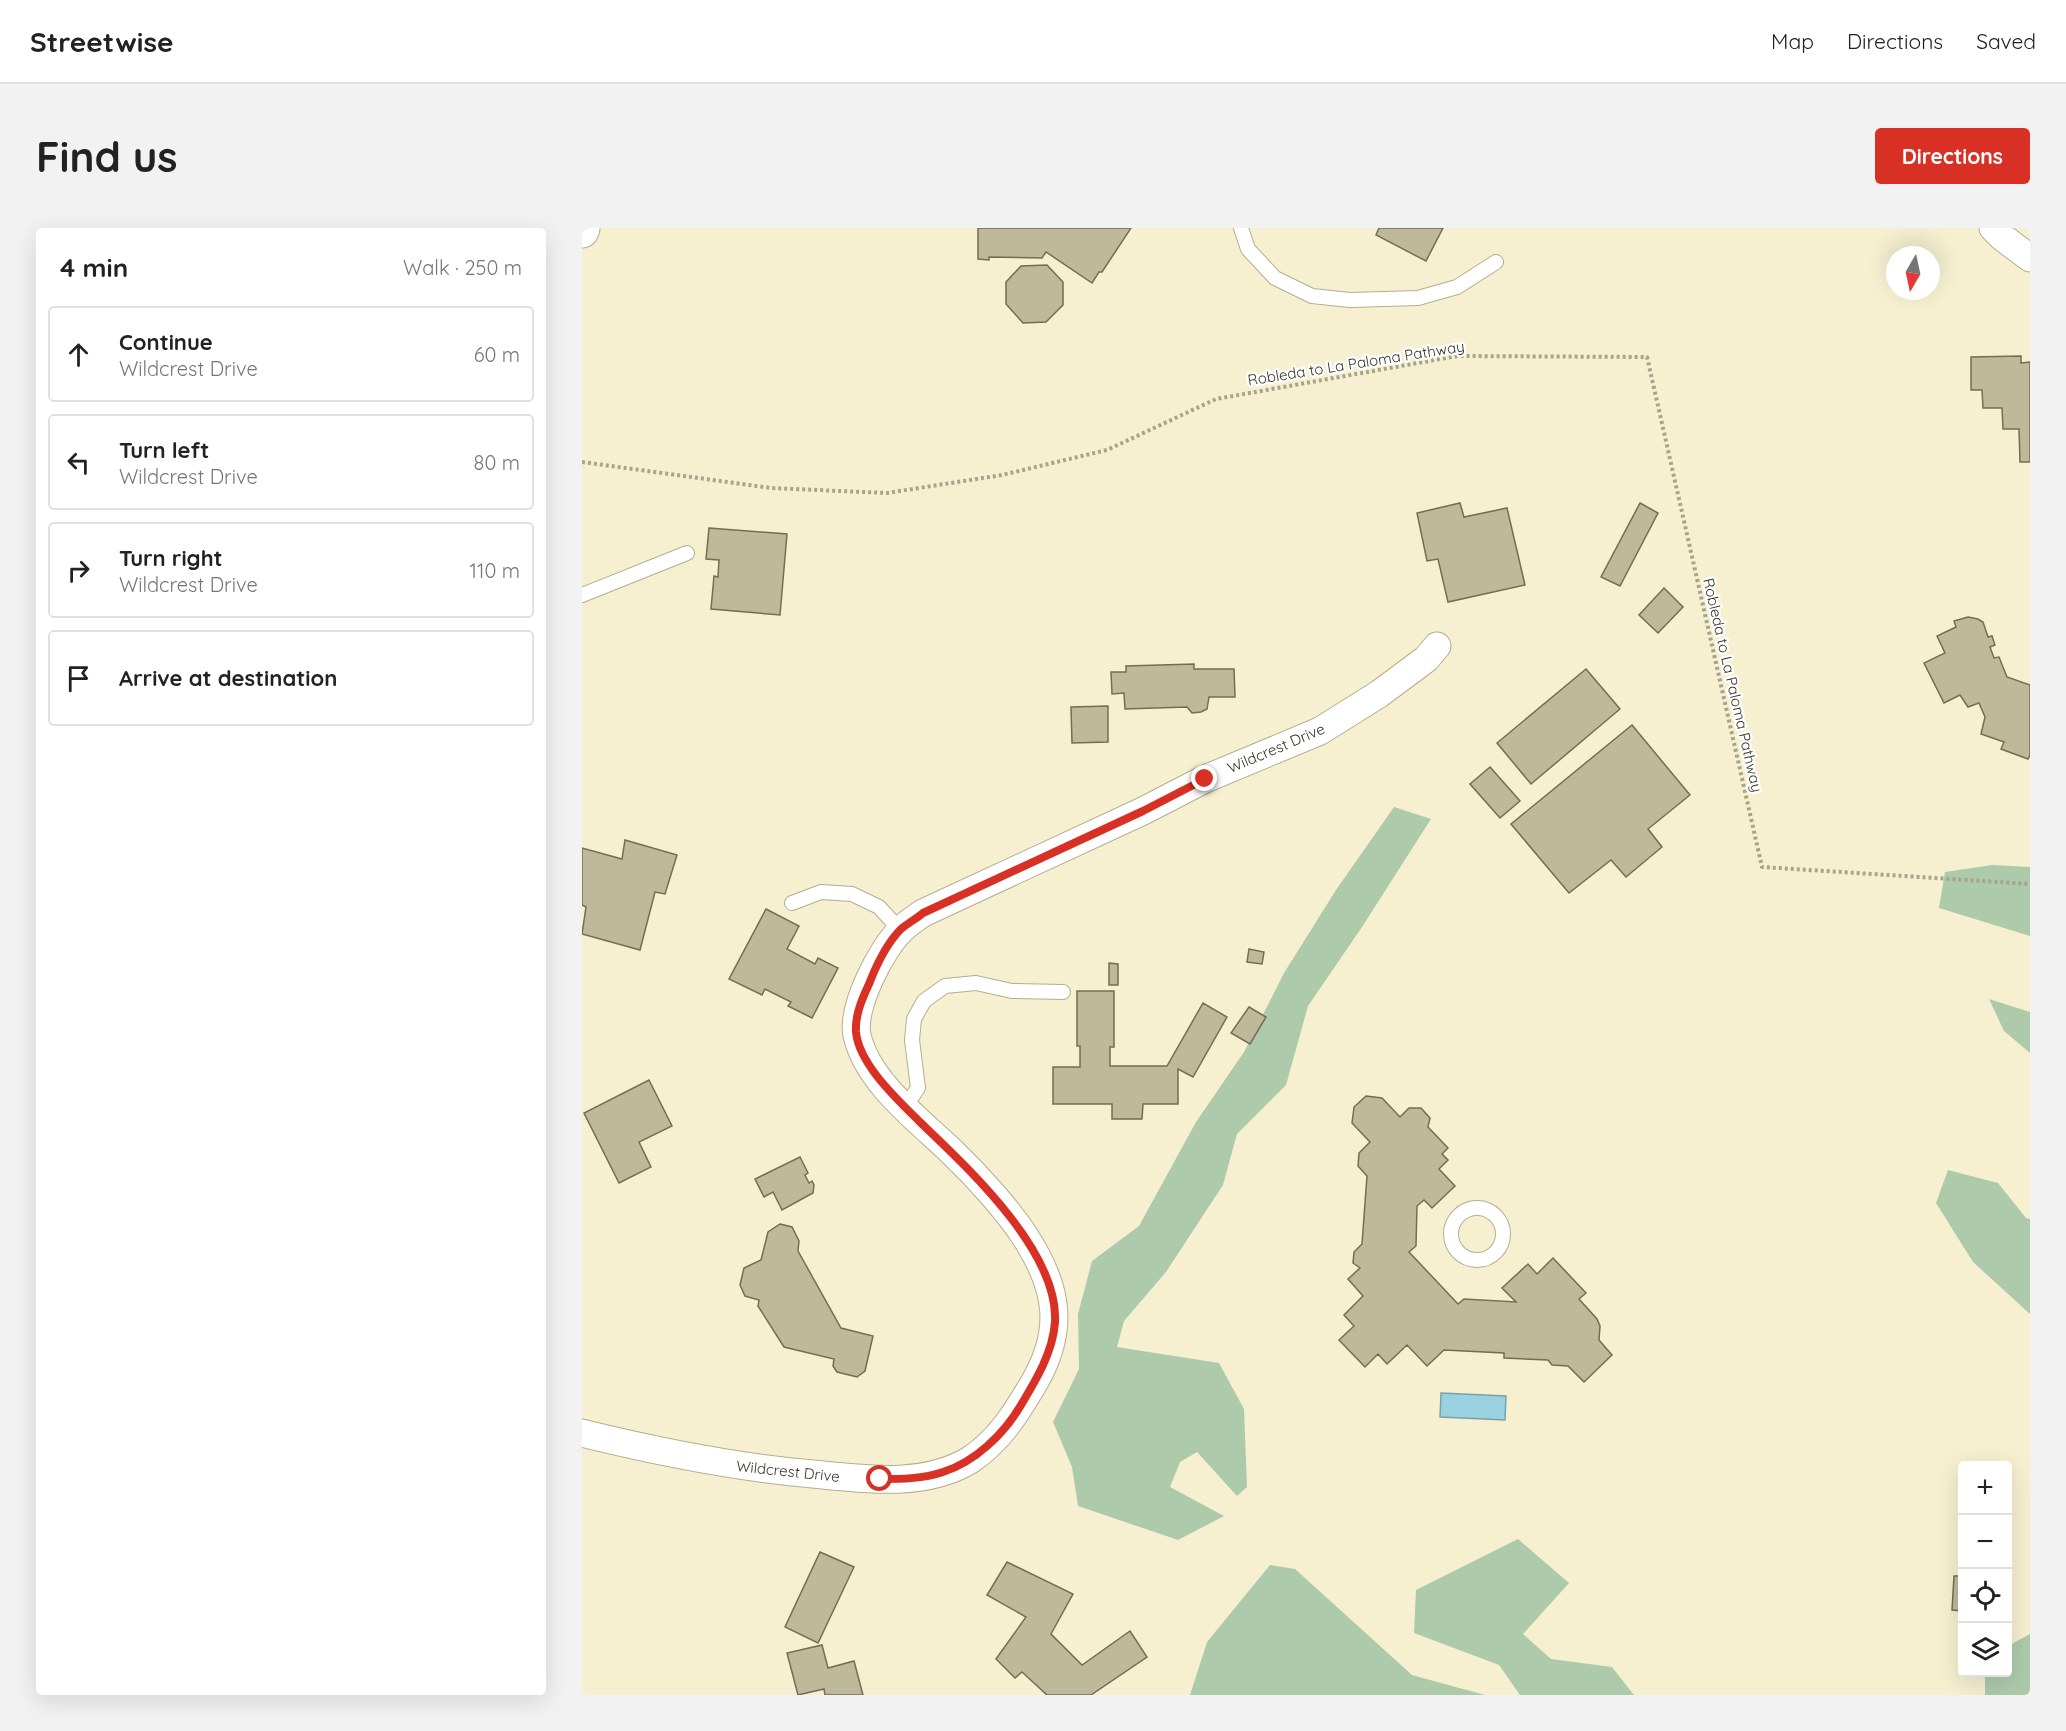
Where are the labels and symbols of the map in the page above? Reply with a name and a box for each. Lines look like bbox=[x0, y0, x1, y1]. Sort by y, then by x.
north arrow bbox=[1886, 246, 1940, 300]
street label: Robleda to La Paloma Pathway bbox=[1246, 336, 1466, 390]
street label: Robleda to La Paloma Pathway bbox=[1699, 576, 1767, 794]
street label: Wildcrest Drive bbox=[1224, 719, 1328, 777]
route end bbox=[1191, 765, 1217, 791]
street label: Wildcrest Drive bbox=[735, 1456, 841, 1486]
route start bbox=[866, 1465, 892, 1491]

